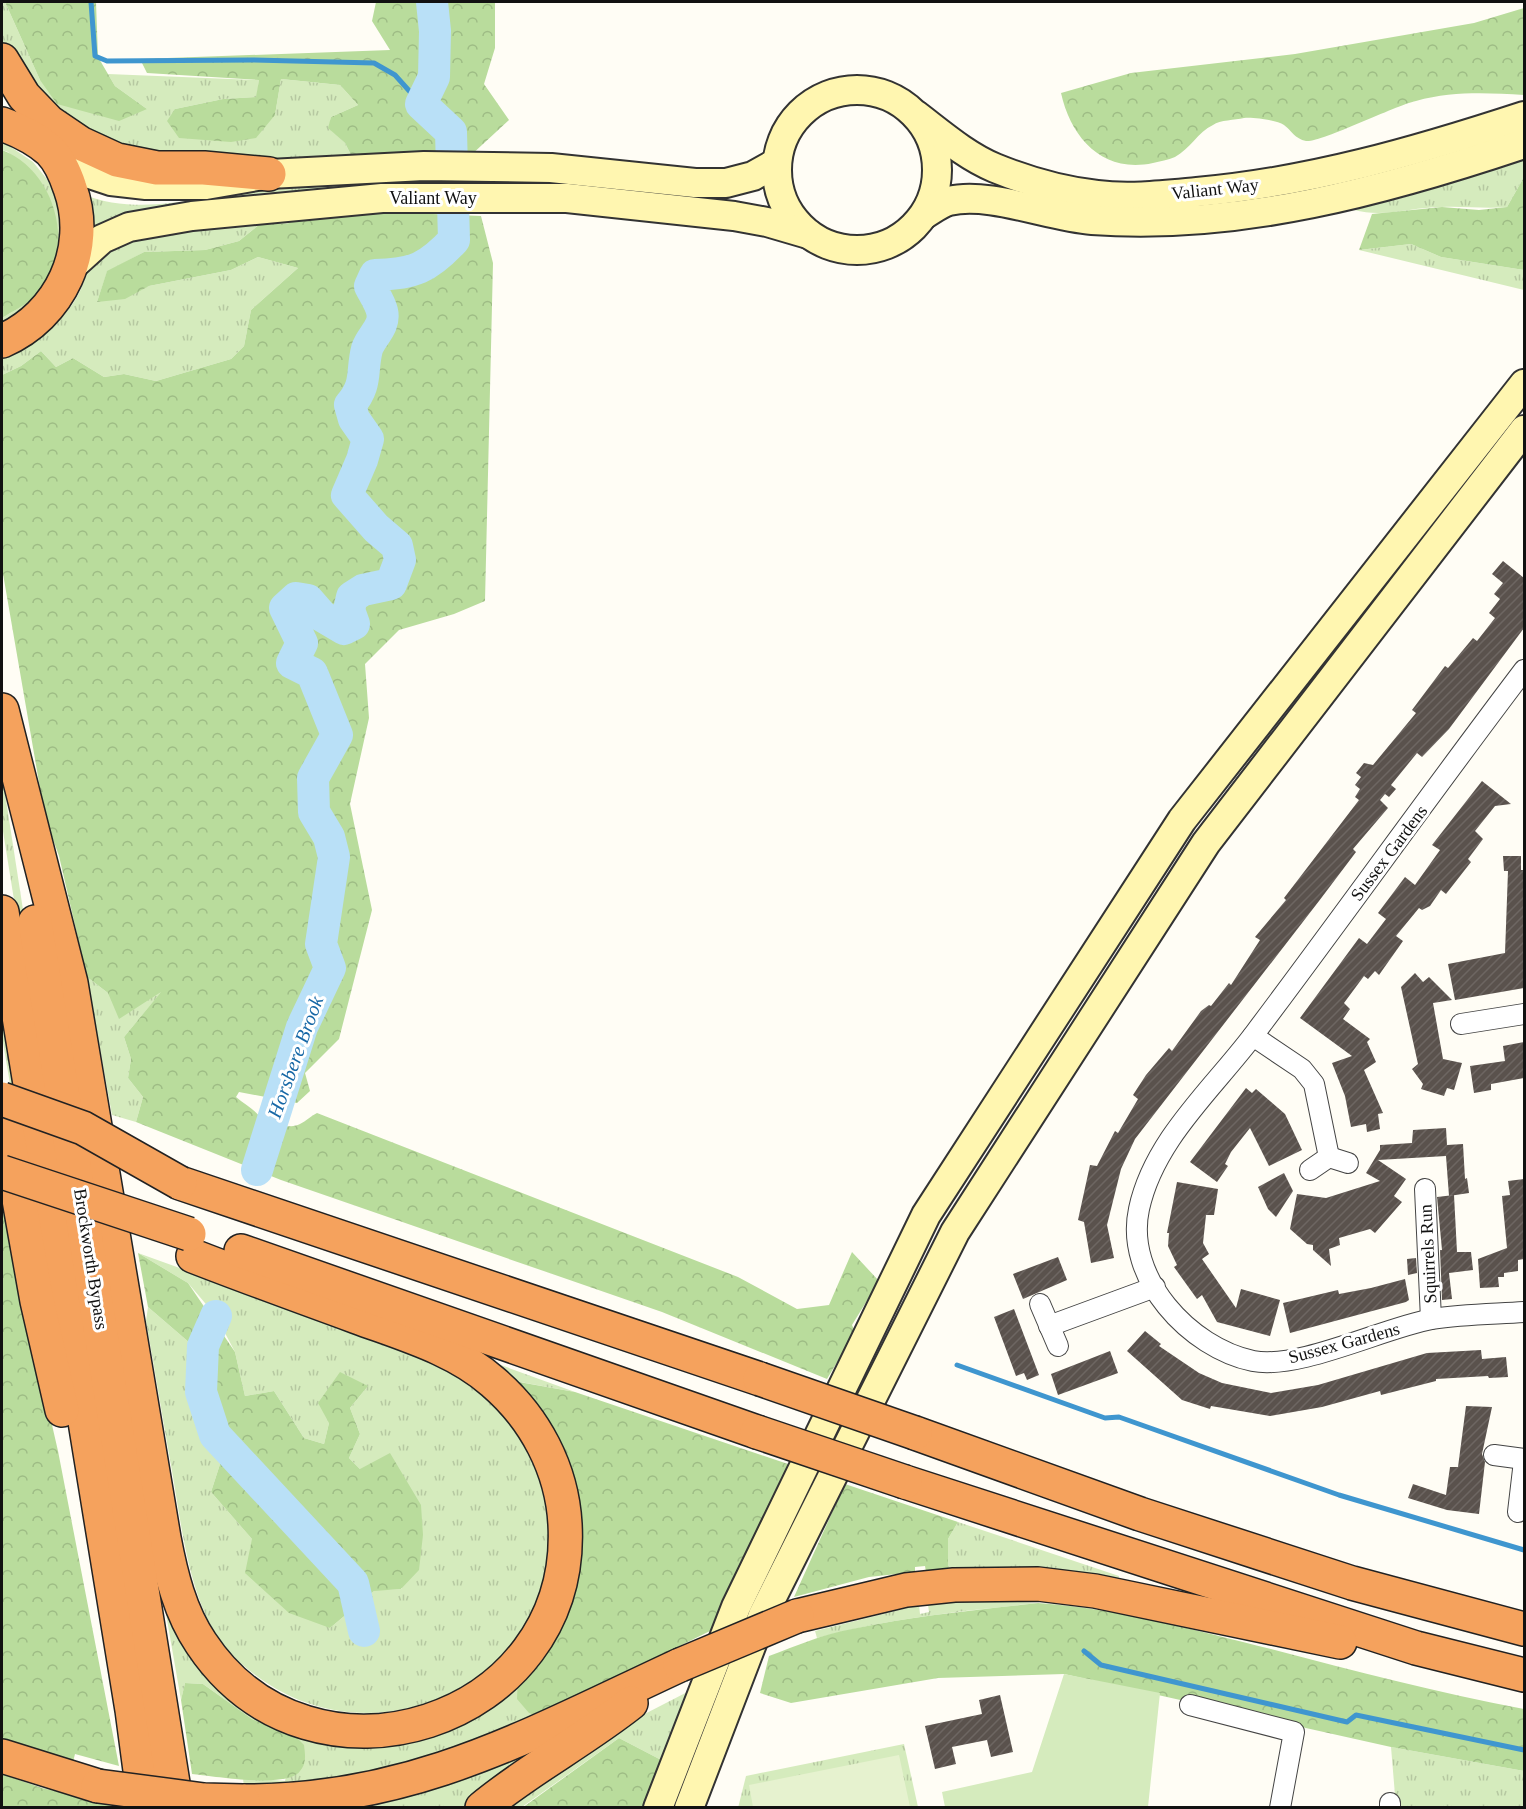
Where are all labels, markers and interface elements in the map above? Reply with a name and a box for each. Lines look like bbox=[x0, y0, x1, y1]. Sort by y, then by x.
street label: Valiant Way bbox=[1170, 174, 1260, 204]
street label: Valiant Way bbox=[389, 188, 477, 208]
street label: Sussex Gardens bbox=[1347, 801, 1431, 905]
water label: Horsbere Brook bbox=[262, 992, 328, 1122]
street label: Brockworth Bypass bbox=[70, 1187, 112, 1331]
street label: Squirrels Run bbox=[1415, 1204, 1441, 1304]
street label: Sussex Gardens bbox=[1286, 1319, 1402, 1367]

